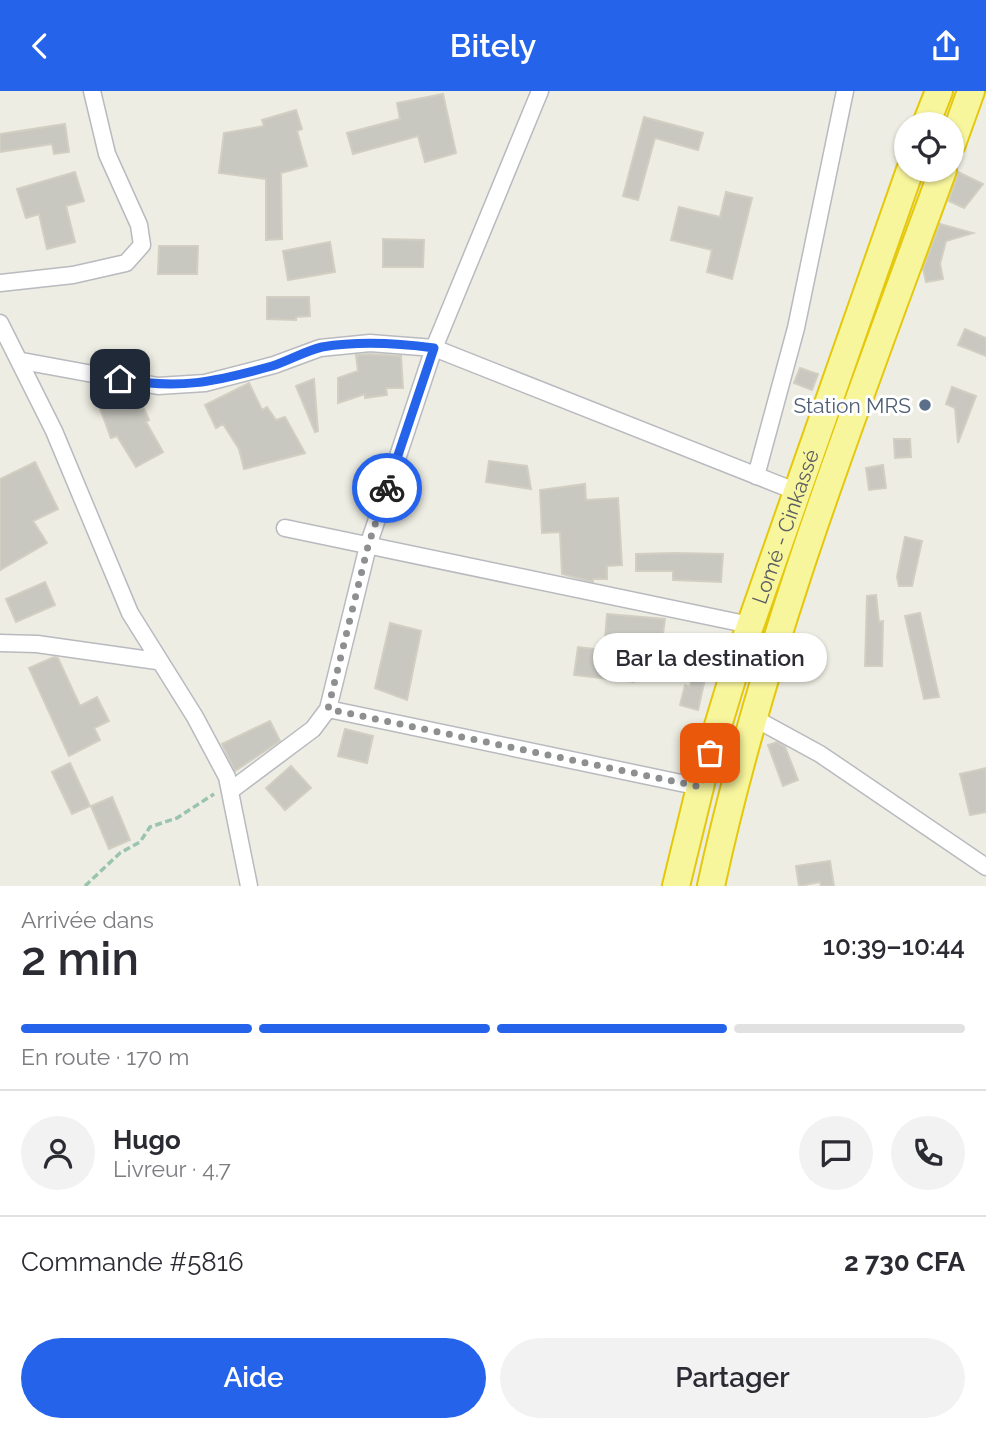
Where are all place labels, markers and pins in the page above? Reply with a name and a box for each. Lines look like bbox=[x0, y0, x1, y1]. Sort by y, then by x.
pin bbox=[90, 349, 150, 409]
place label: Station MRS bbox=[793, 393, 911, 418]
marker: Station MRS bbox=[917, 397, 933, 413]
callout: Bar la destination bbox=[593, 634, 827, 683]
pin bbox=[680, 723, 740, 783]

